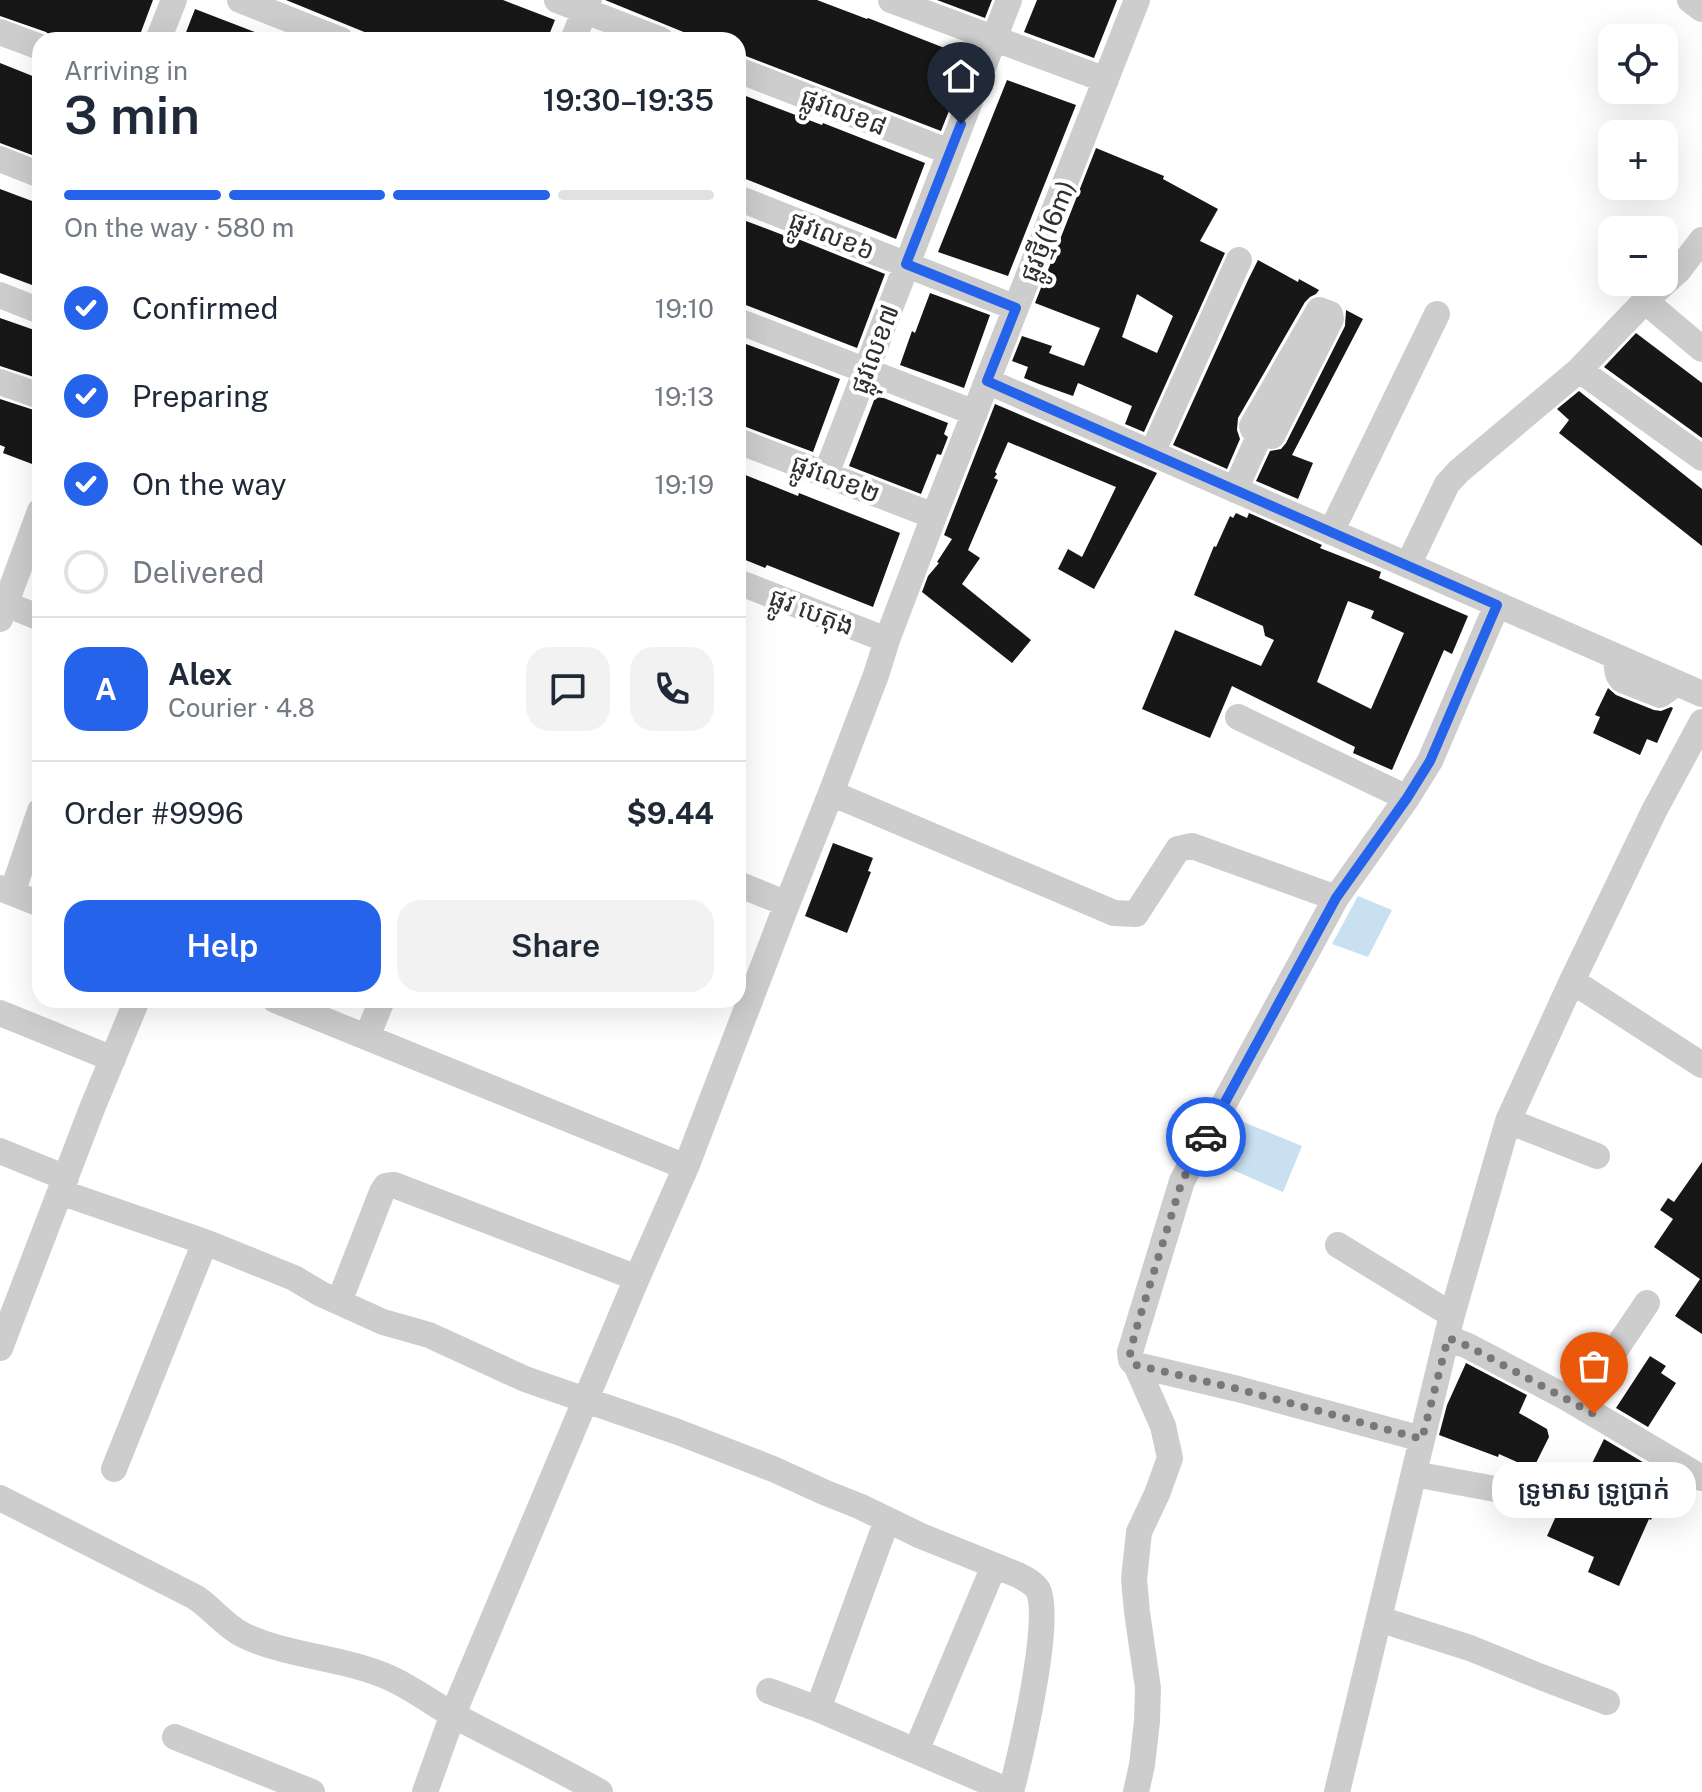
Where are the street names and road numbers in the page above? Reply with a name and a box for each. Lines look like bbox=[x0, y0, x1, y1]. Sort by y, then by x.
street label: ផ្លូវលេខ៨ bbox=[793, 80, 891, 150]
street label: ផ្លូវថ្មី(16m) bbox=[1013, 176, 1089, 290]
street label: ផ្លូវលេខ៦ bbox=[781, 204, 879, 274]
street label: ផ្លុវលេខ៧ bbox=[843, 300, 913, 401]
street label: ផ្លូវលេខ២ bbox=[784, 447, 885, 517]
street label: ផ្លូវ បេតុង bbox=[762, 581, 859, 649]

